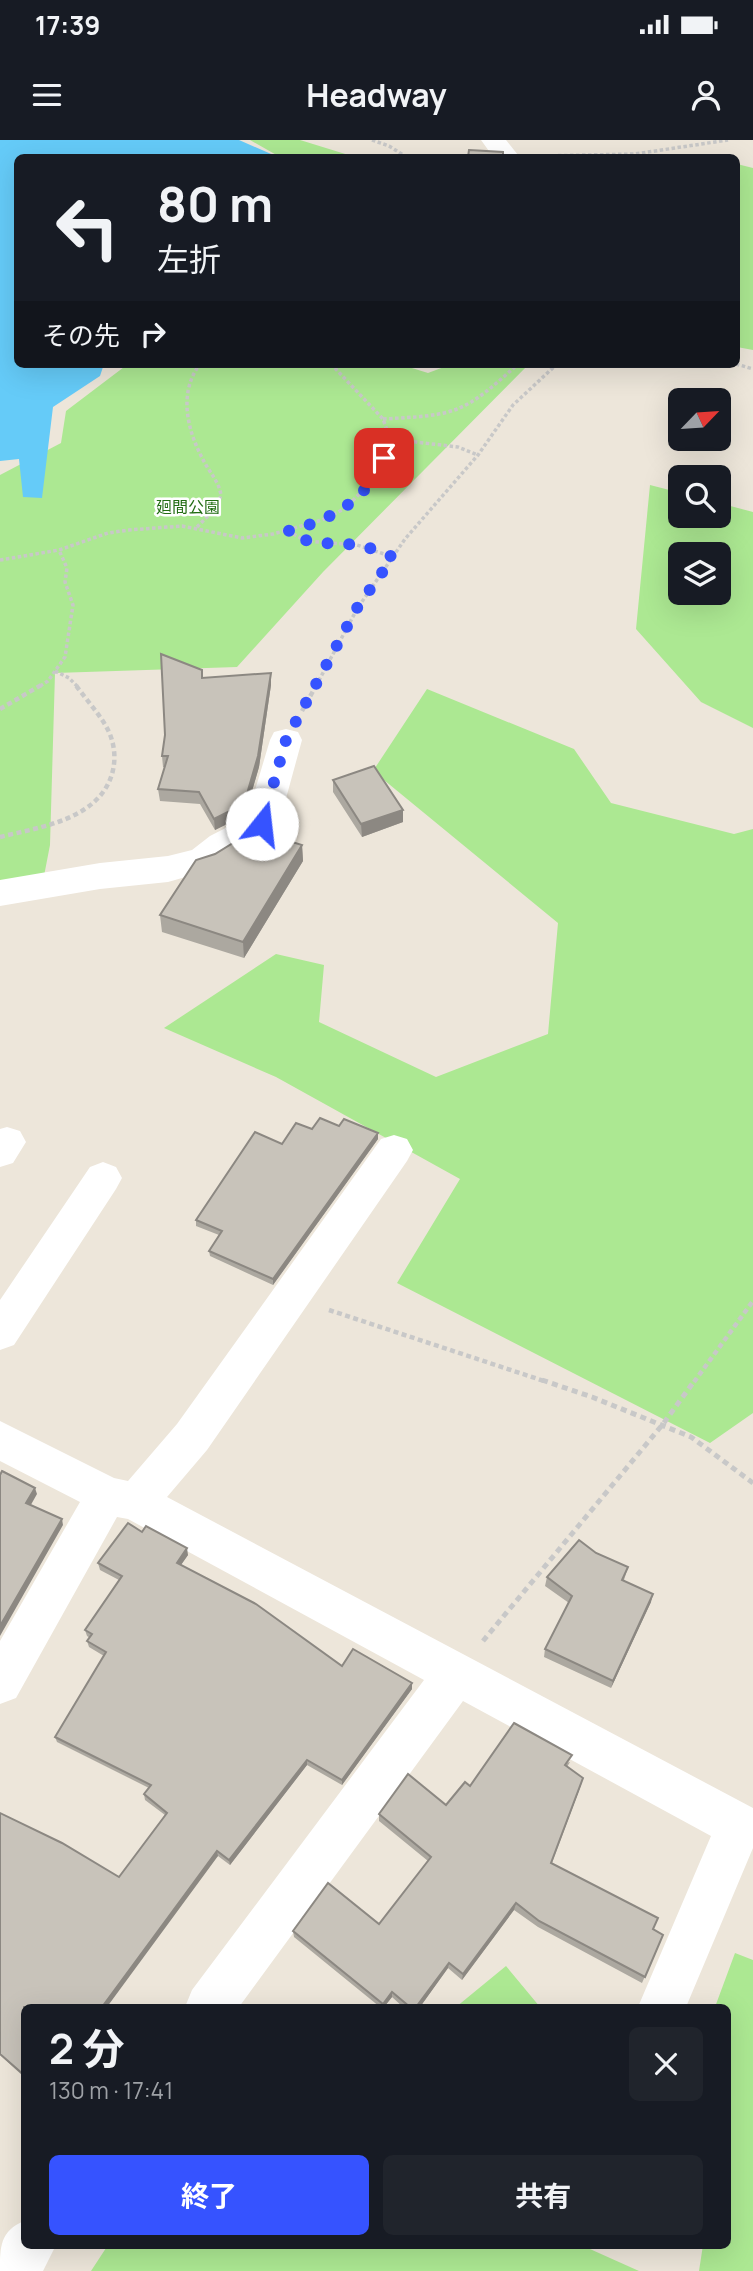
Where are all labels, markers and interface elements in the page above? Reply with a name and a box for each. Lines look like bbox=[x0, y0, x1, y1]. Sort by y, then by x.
text: 17:39 bbox=[35, 7, 100, 43]
text: Headway bbox=[306, 73, 447, 117]
icon: menu bbox=[28, 76, 66, 114]
icon: person bbox=[687, 76, 725, 114]
text: 80 m bbox=[157, 170, 273, 237]
icon: left bbox=[42, 182, 133, 273]
text: 左折 bbox=[157, 237, 221, 281]
icon: right bbox=[134, 315, 172, 353]
text: その先 bbox=[42, 317, 120, 353]
north arrow bbox=[668, 388, 732, 452]
map controls bbox=[668, 388, 731, 605]
pin bbox=[354, 428, 414, 488]
icon: arrive bbox=[365, 439, 403, 477]
button: search bbox=[668, 465, 731, 528]
park label: 廻間公園 bbox=[156, 496, 220, 518]
button: layers bbox=[668, 542, 731, 605]
position arrow bbox=[225, 787, 299, 861]
text: 2 分 bbox=[49, 2019, 124, 2077]
button: close bbox=[629, 2027, 703, 2101]
text: 130 m · 17:41 bbox=[49, 2074, 173, 2106]
button: 終了 bbox=[49, 2155, 369, 2235]
button: 共有 bbox=[383, 2155, 703, 2235]

